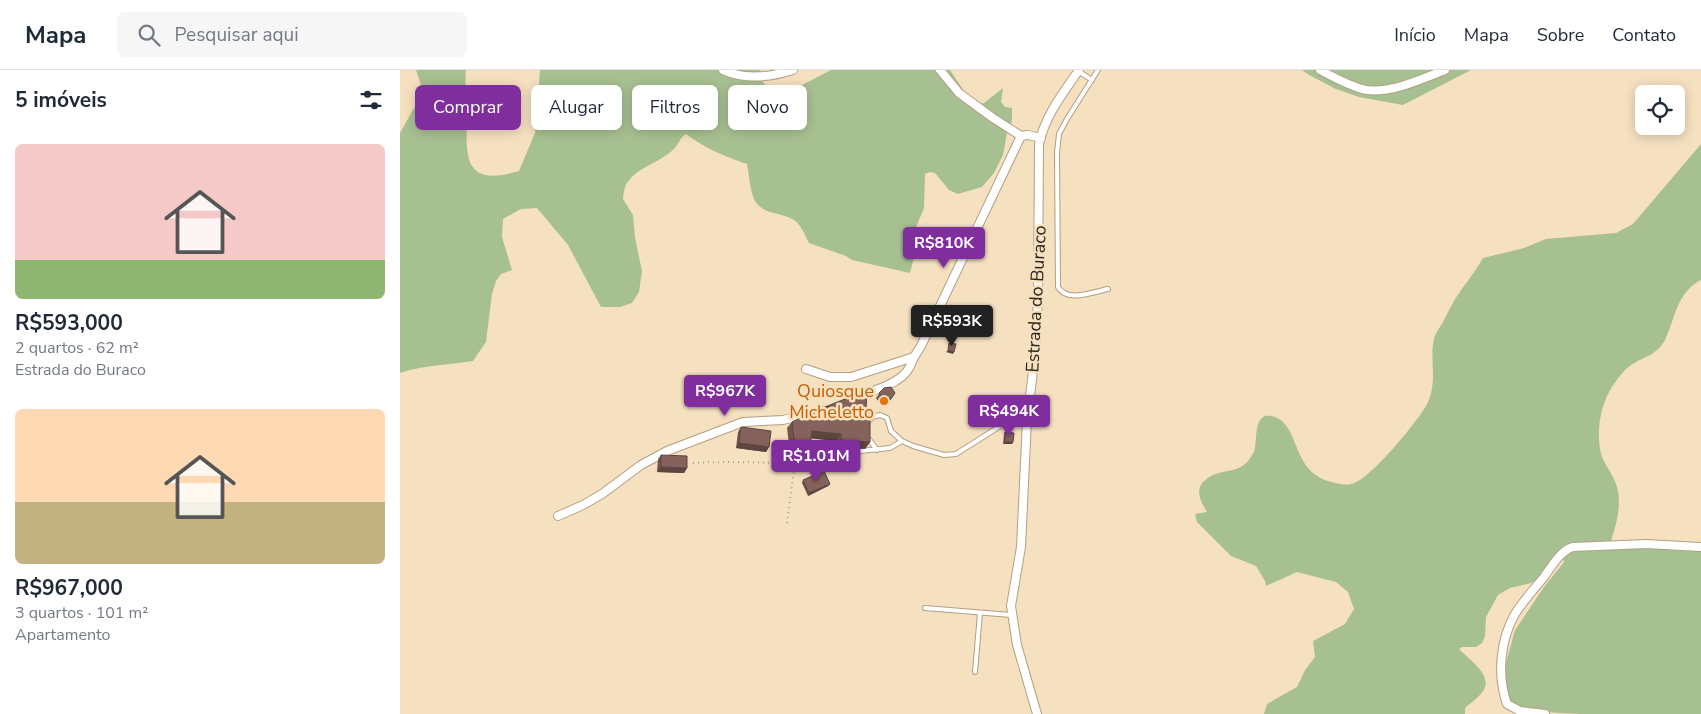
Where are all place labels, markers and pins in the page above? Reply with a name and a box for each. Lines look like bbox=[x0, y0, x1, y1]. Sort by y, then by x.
pin: R$810K bbox=[903, 226, 985, 269]
pin: R$593K bbox=[911, 304, 993, 347]
pin: R$967K bbox=[684, 374, 766, 417]
place label: Quiosque Micheletto bbox=[789, 379, 874, 424]
pin: R$494K bbox=[968, 394, 1050, 437]
marker: Quiosque Micheletto bbox=[878, 395, 890, 407]
pin: R$1.01M bbox=[770, 440, 862, 482]

